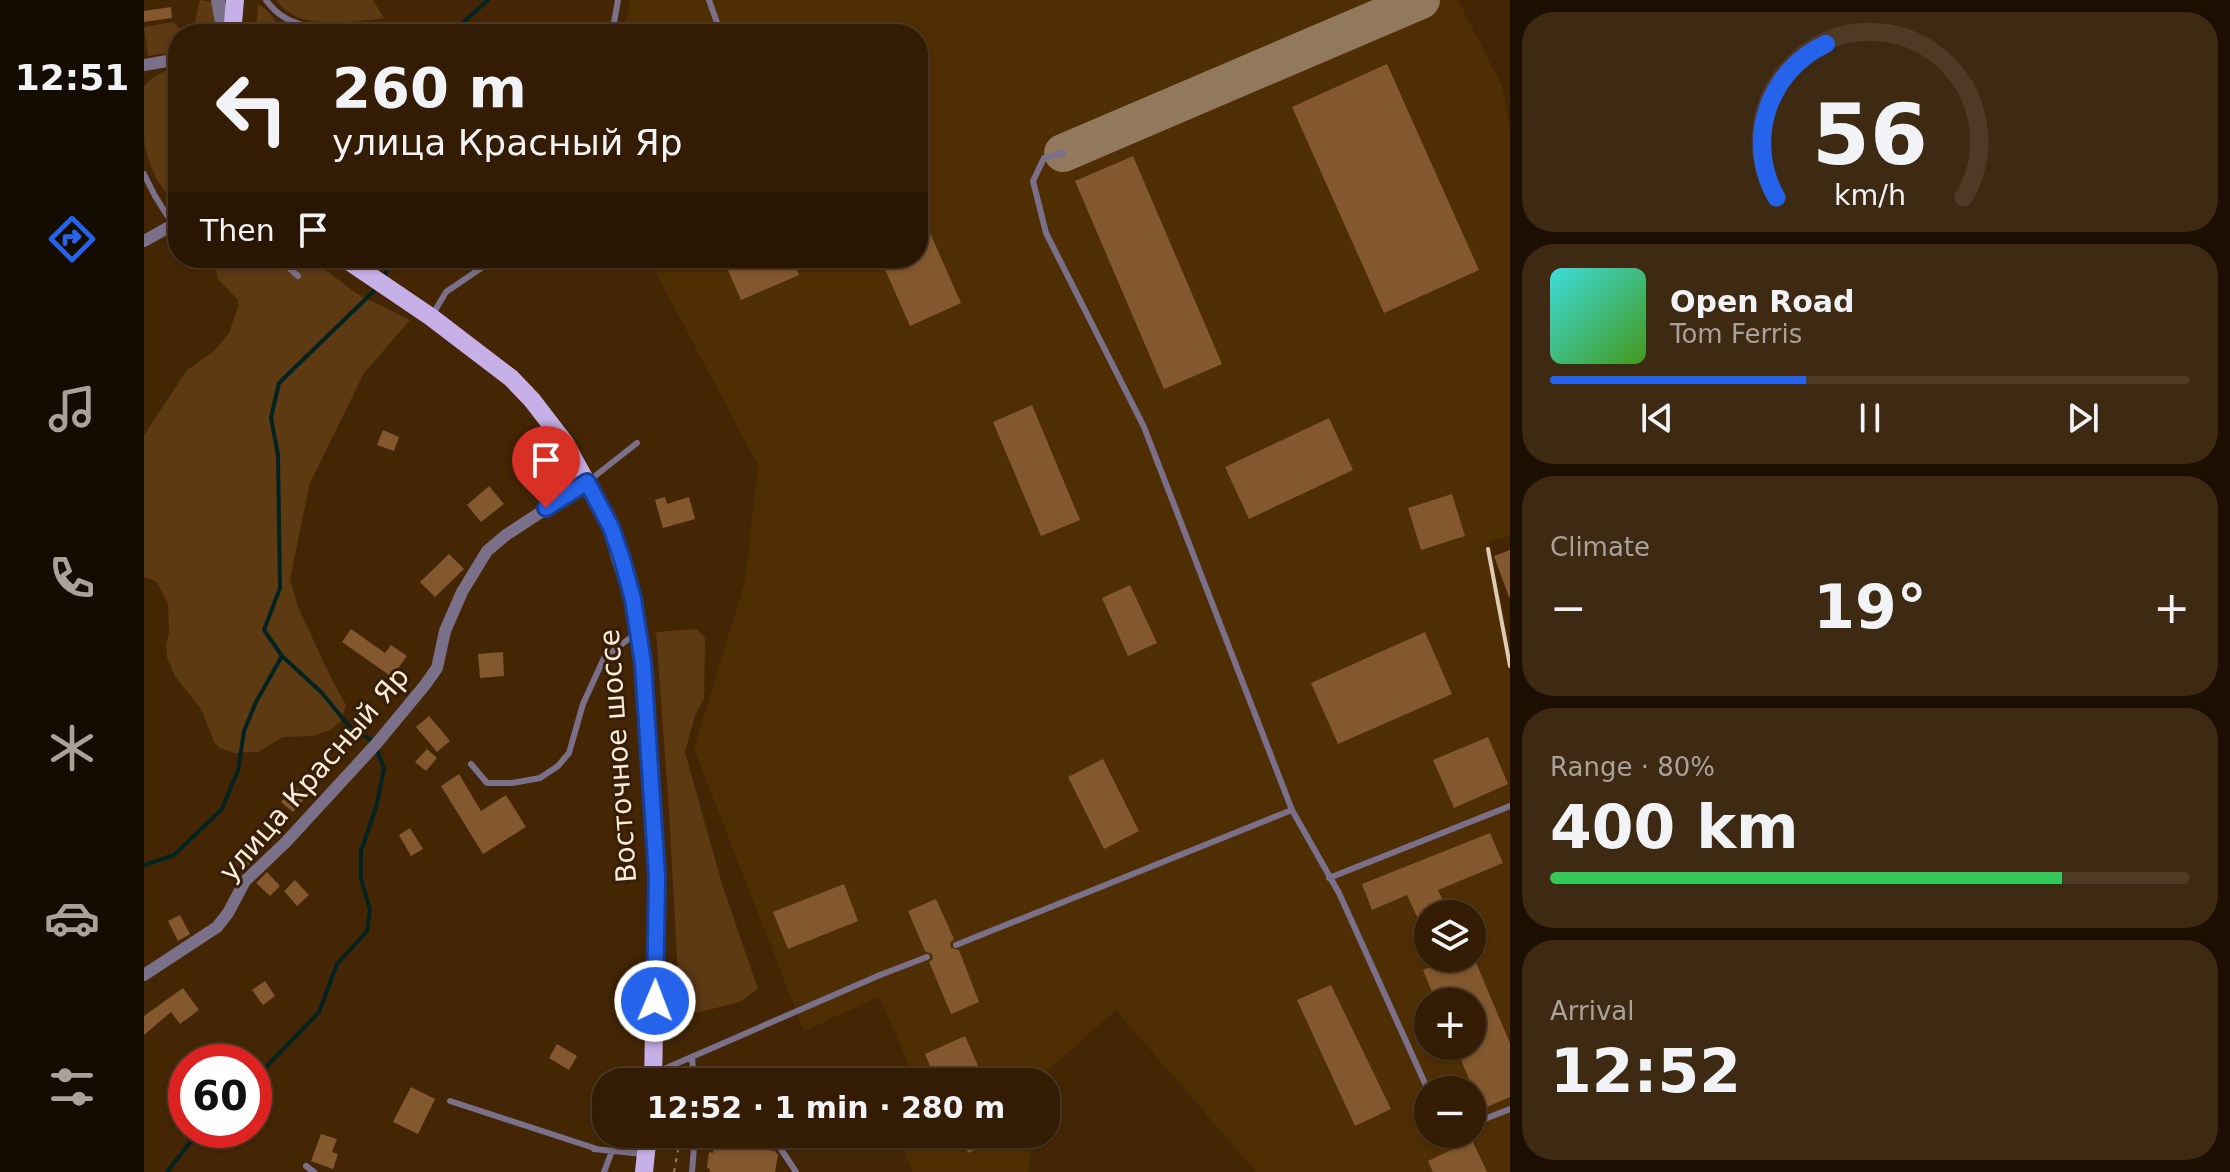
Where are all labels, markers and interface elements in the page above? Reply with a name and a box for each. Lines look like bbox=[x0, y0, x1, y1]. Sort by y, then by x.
text: 260 m bbox=[332, 55, 527, 120]
icon: left bbox=[200, 56, 304, 160]
text: 12:51 bbox=[15, 57, 129, 98]
text: 56 bbox=[1812, 87, 1928, 184]
text: улица Красный Яр bbox=[332, 122, 683, 163]
text: km/h bbox=[1834, 178, 1906, 212]
icon: arrive bbox=[291, 208, 335, 252]
icon: directions bbox=[44, 211, 100, 267]
text: Then bbox=[200, 213, 275, 248]
text: Open Road bbox=[1670, 284, 1855, 319]
text: Tom Ferris bbox=[1670, 319, 1802, 349]
icon: music bbox=[44, 381, 100, 437]
icon: previous bbox=[1635, 396, 1679, 440]
icon: pause bbox=[1848, 396, 1892, 440]
icon: next bbox=[2061, 396, 2105, 440]
pin bbox=[512, 426, 580, 508]
icon: arrive bbox=[524, 438, 568, 482]
text: Climate bbox=[1550, 532, 1650, 562]
icon: phone bbox=[44, 550, 100, 606]
text: 19° bbox=[1813, 572, 1927, 642]
text: − bbox=[1550, 582, 1587, 633]
text: + bbox=[2153, 582, 2190, 633]
street label: Восточное шоссе bbox=[593, 628, 643, 884]
street label: улица Красный Яр bbox=[212, 660, 416, 888]
icon: climate bbox=[44, 720, 100, 776]
text: Range · 80% bbox=[1550, 752, 1715, 782]
text: 400 km bbox=[1550, 792, 1799, 862]
icon: car bbox=[44, 890, 100, 946]
map controls bbox=[1414, 900, 1486, 1148]
button: layers bbox=[1414, 900, 1486, 972]
position arrow bbox=[613, 959, 697, 1043]
button: + bbox=[1414, 988, 1486, 1060]
text: Arrival bbox=[1550, 996, 1634, 1026]
text: 12:52 bbox=[1550, 1036, 1741, 1106]
speed limit sign: 60 bbox=[168, 1044, 272, 1148]
icon: filters bbox=[44, 1059, 100, 1115]
button: − bbox=[1414, 1076, 1486, 1148]
text: 12:52 · 1 min · 280 m bbox=[647, 1090, 1005, 1125]

